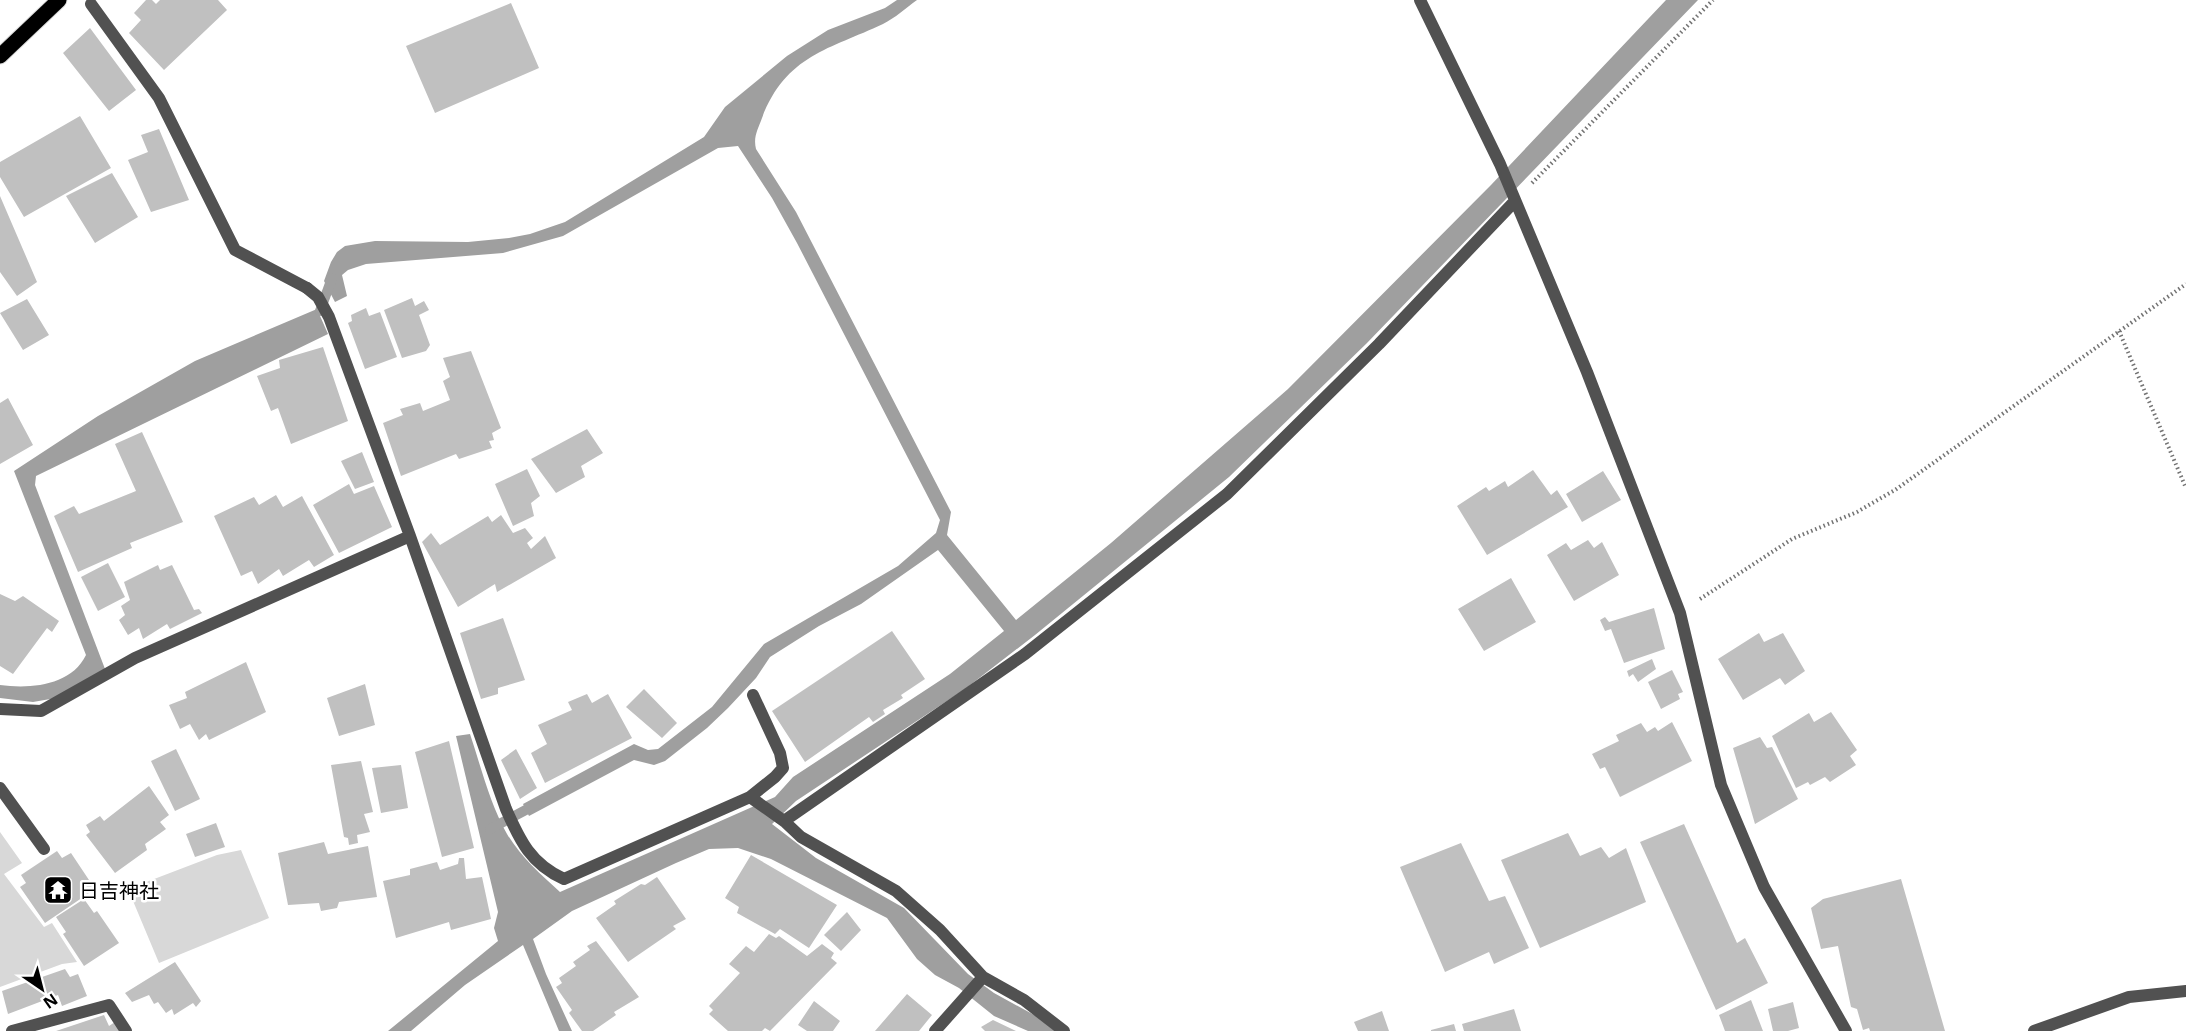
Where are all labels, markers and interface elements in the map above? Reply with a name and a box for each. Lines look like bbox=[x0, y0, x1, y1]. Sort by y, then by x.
temple icon: 日吉神社 bbox=[42, 874, 74, 906]
place label: 日吉神社 bbox=[79, 877, 159, 904]
north arrow bbox=[12, 959, 72, 1019]
text: N bbox=[39, 989, 62, 1014]

